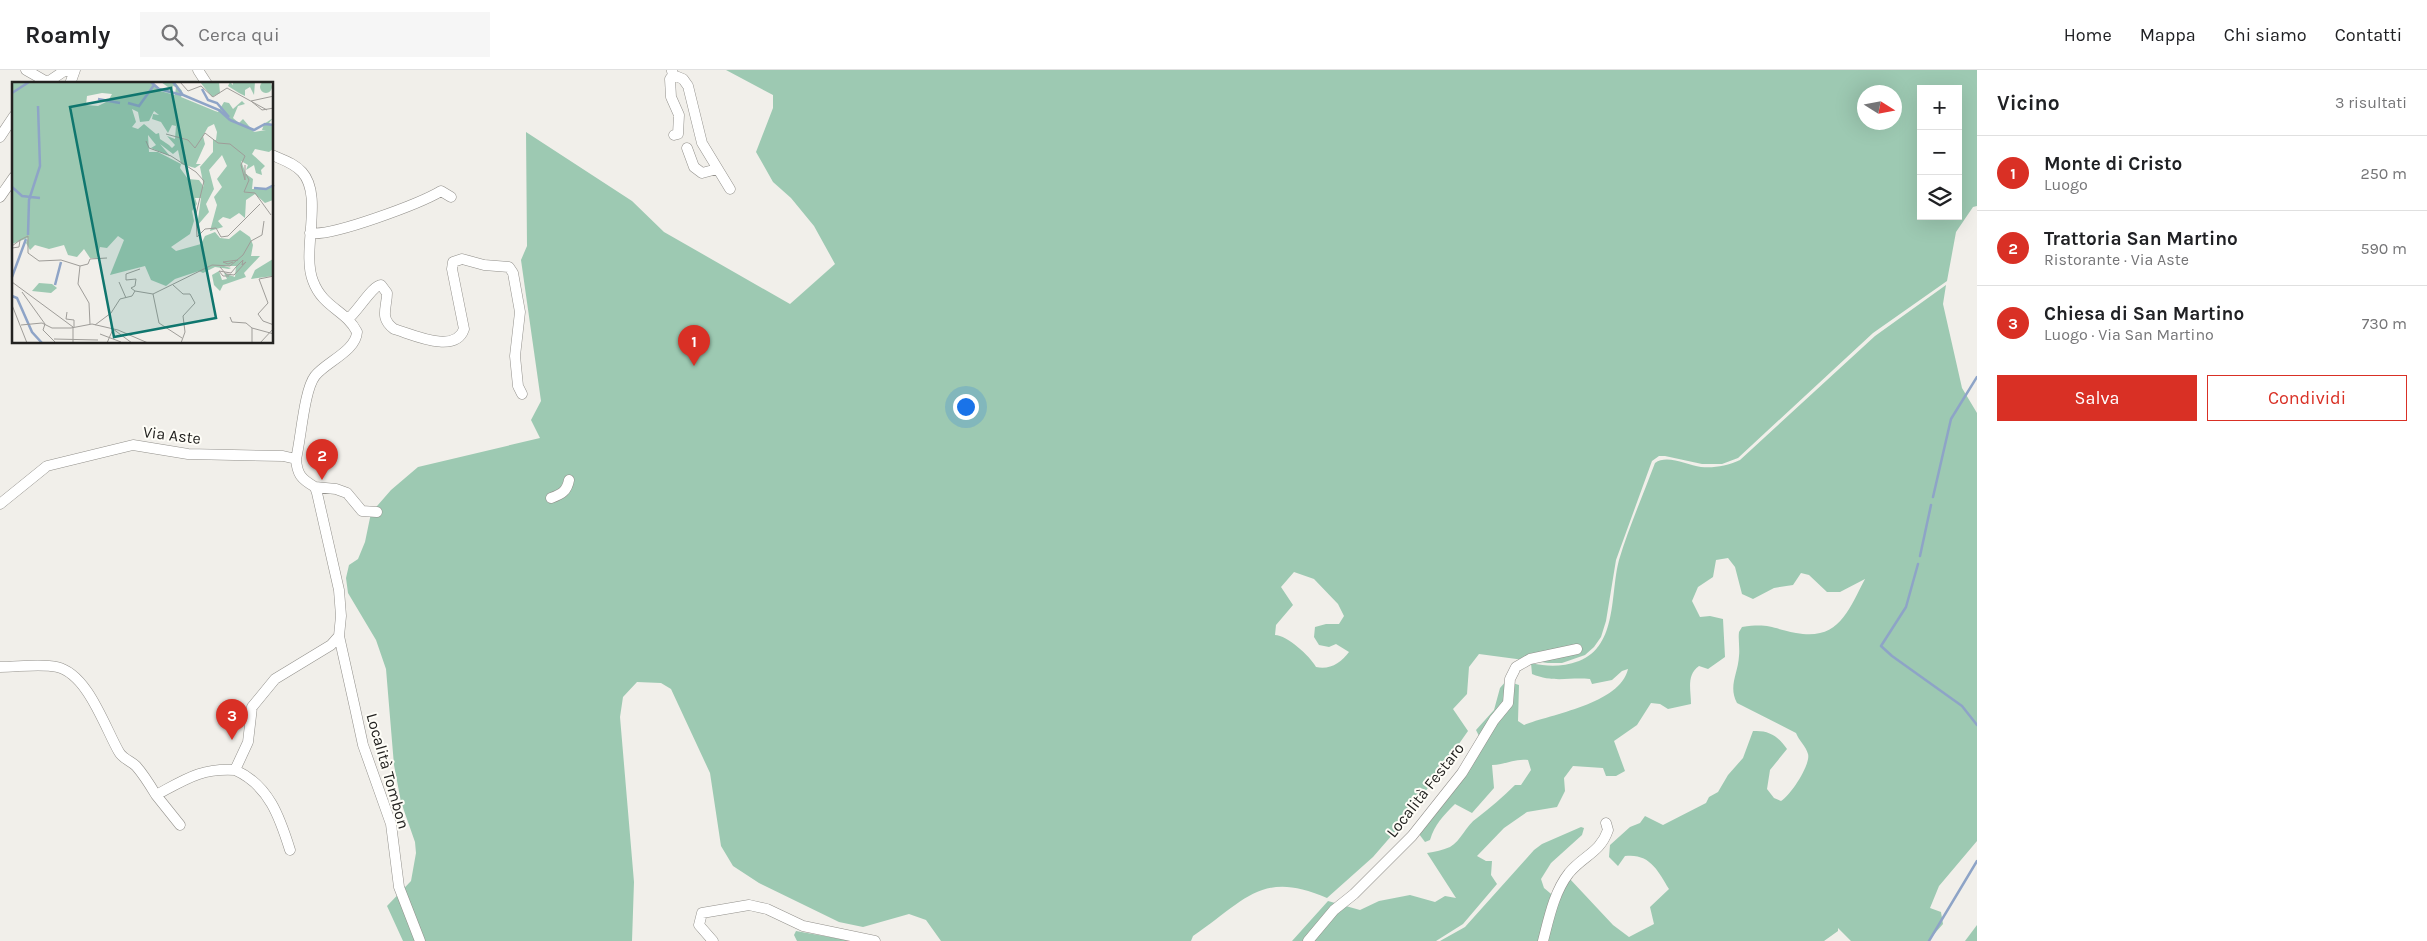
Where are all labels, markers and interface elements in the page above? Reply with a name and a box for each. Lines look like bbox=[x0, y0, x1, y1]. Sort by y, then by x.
search box bbox=[140, 12, 490, 57]
text: Roamly bbox=[25, 21, 110, 49]
icon: search bbox=[158, 21, 186, 49]
text: Cerca qui bbox=[198, 24, 280, 46]
text: Home bbox=[2064, 24, 2112, 46]
text: Mappa bbox=[2140, 24, 2196, 46]
text: Chi siamo bbox=[2224, 24, 2307, 46]
text: Contatti bbox=[2335, 24, 2402, 46]
inset map bbox=[12, 82, 274, 344]
north arrow bbox=[1857, 85, 1902, 130]
map controls bbox=[1917, 85, 1962, 220]
button: + bbox=[1917, 85, 1962, 130]
text: Vicino bbox=[1997, 91, 2060, 115]
text: 3 risultati bbox=[2335, 93, 2407, 112]
button: − bbox=[1917, 130, 1962, 175]
text: Monte di Cristo bbox=[2044, 153, 2182, 175]
text: 1 bbox=[2010, 164, 2016, 183]
text: 250 m bbox=[2360, 164, 2407, 183]
button: layers bbox=[1917, 175, 1962, 220]
text: Luogo bbox=[2044, 175, 2088, 194]
text: Trattoria San Martino bbox=[2044, 228, 2238, 250]
text: 2 bbox=[2008, 239, 2018, 258]
text: 590 m bbox=[2360, 239, 2407, 258]
text: Ristorante · Via Aste bbox=[2044, 250, 2189, 269]
text: Chiesa di San Martino bbox=[2044, 303, 2244, 325]
text: 3 bbox=[2008, 314, 2018, 333]
text: 730 m bbox=[2362, 314, 2407, 333]
pin: 1 bbox=[678, 325, 710, 366]
text: Luogo · Via San Martino bbox=[2044, 325, 2214, 344]
button: Salva bbox=[1997, 375, 2197, 421]
button: Condividi bbox=[2207, 375, 2407, 421]
your location bbox=[953, 394, 979, 420]
street label: Via Aste bbox=[142, 422, 202, 448]
pin: 2 bbox=[306, 439, 338, 480]
pin: 3 bbox=[216, 699, 248, 740]
street label: Località Tombon bbox=[362, 711, 414, 831]
street label: Località Festaro bbox=[1382, 739, 1468, 841]

